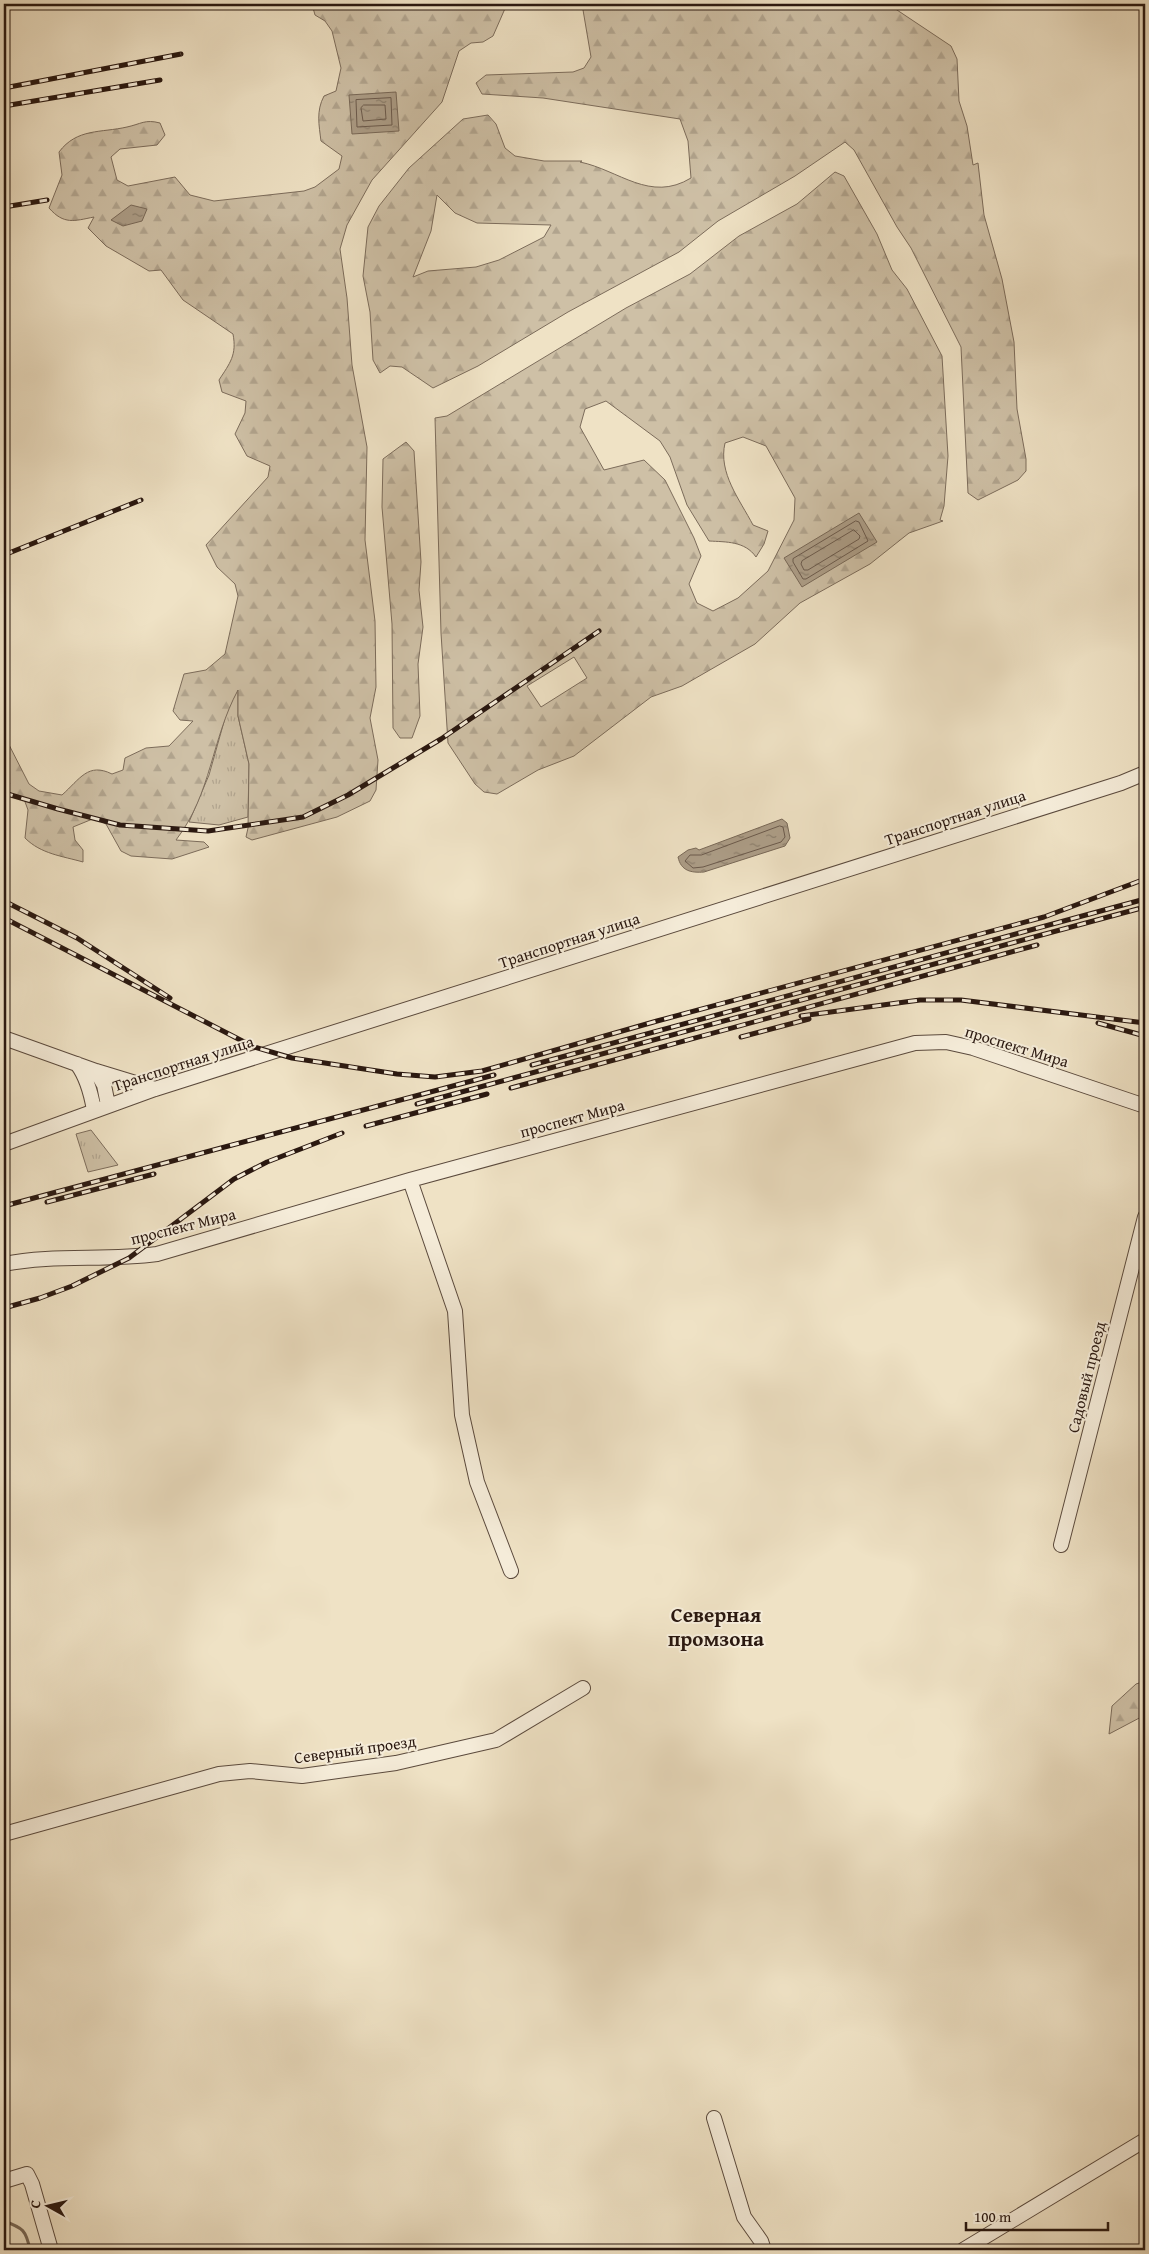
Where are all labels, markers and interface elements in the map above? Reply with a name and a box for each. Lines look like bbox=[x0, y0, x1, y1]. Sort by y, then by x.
street label: Транспортная улица bbox=[881, 783, 1029, 851]
street label: Транспортная улица bbox=[495, 906, 643, 974]
street label: проспект Мира bbox=[962, 1019, 1072, 1073]
street label: Транспортная улица bbox=[109, 1029, 257, 1097]
street label: проспект Мира bbox=[517, 1092, 627, 1143]
street label: проспект Мира bbox=[128, 1201, 238, 1251]
street label: Садовый проезд bbox=[1061, 1318, 1112, 1435]
district label: Северная промзона bbox=[668, 1599, 764, 1654]
street label: Северный проезд bbox=[293, 1729, 418, 1769]
north arrow bbox=[22, 2182, 72, 2232]
text: С bbox=[25, 2199, 46, 2210]
scale bar bbox=[966, 2199, 1109, 2231]
text: 100 m bbox=[974, 2206, 1012, 2227]

